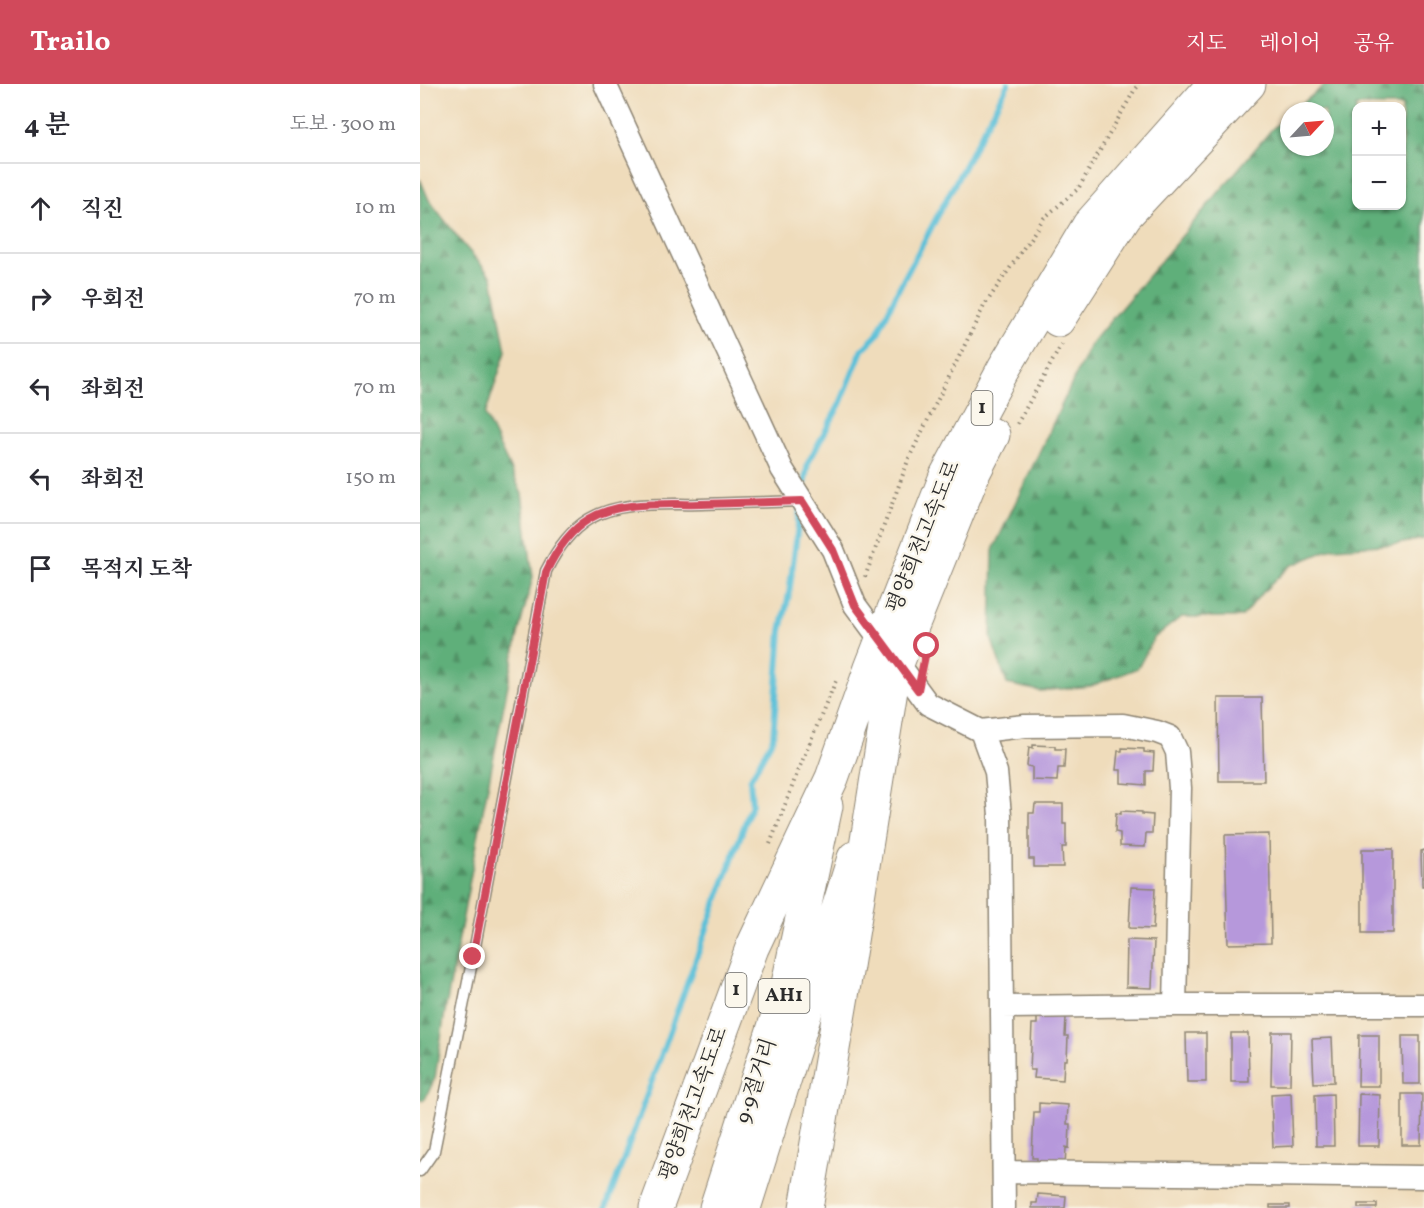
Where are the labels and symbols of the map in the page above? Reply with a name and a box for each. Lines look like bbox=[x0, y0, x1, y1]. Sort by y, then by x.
north arrow bbox=[1280, 102, 1334, 156]
road number: 1 bbox=[972, 391, 992, 425]
street label: 평양희천고속도로 bbox=[880, 456, 968, 618]
route start bbox=[913, 632, 939, 658]
route end bbox=[459, 943, 485, 969]
road number: 1 bbox=[726, 973, 746, 1007]
road number: AH1 bbox=[758, 979, 809, 1013]
street label: 평양희천고속도로 bbox=[653, 1023, 735, 1185]
street label: 9·9절거리 bbox=[730, 1035, 784, 1127]

